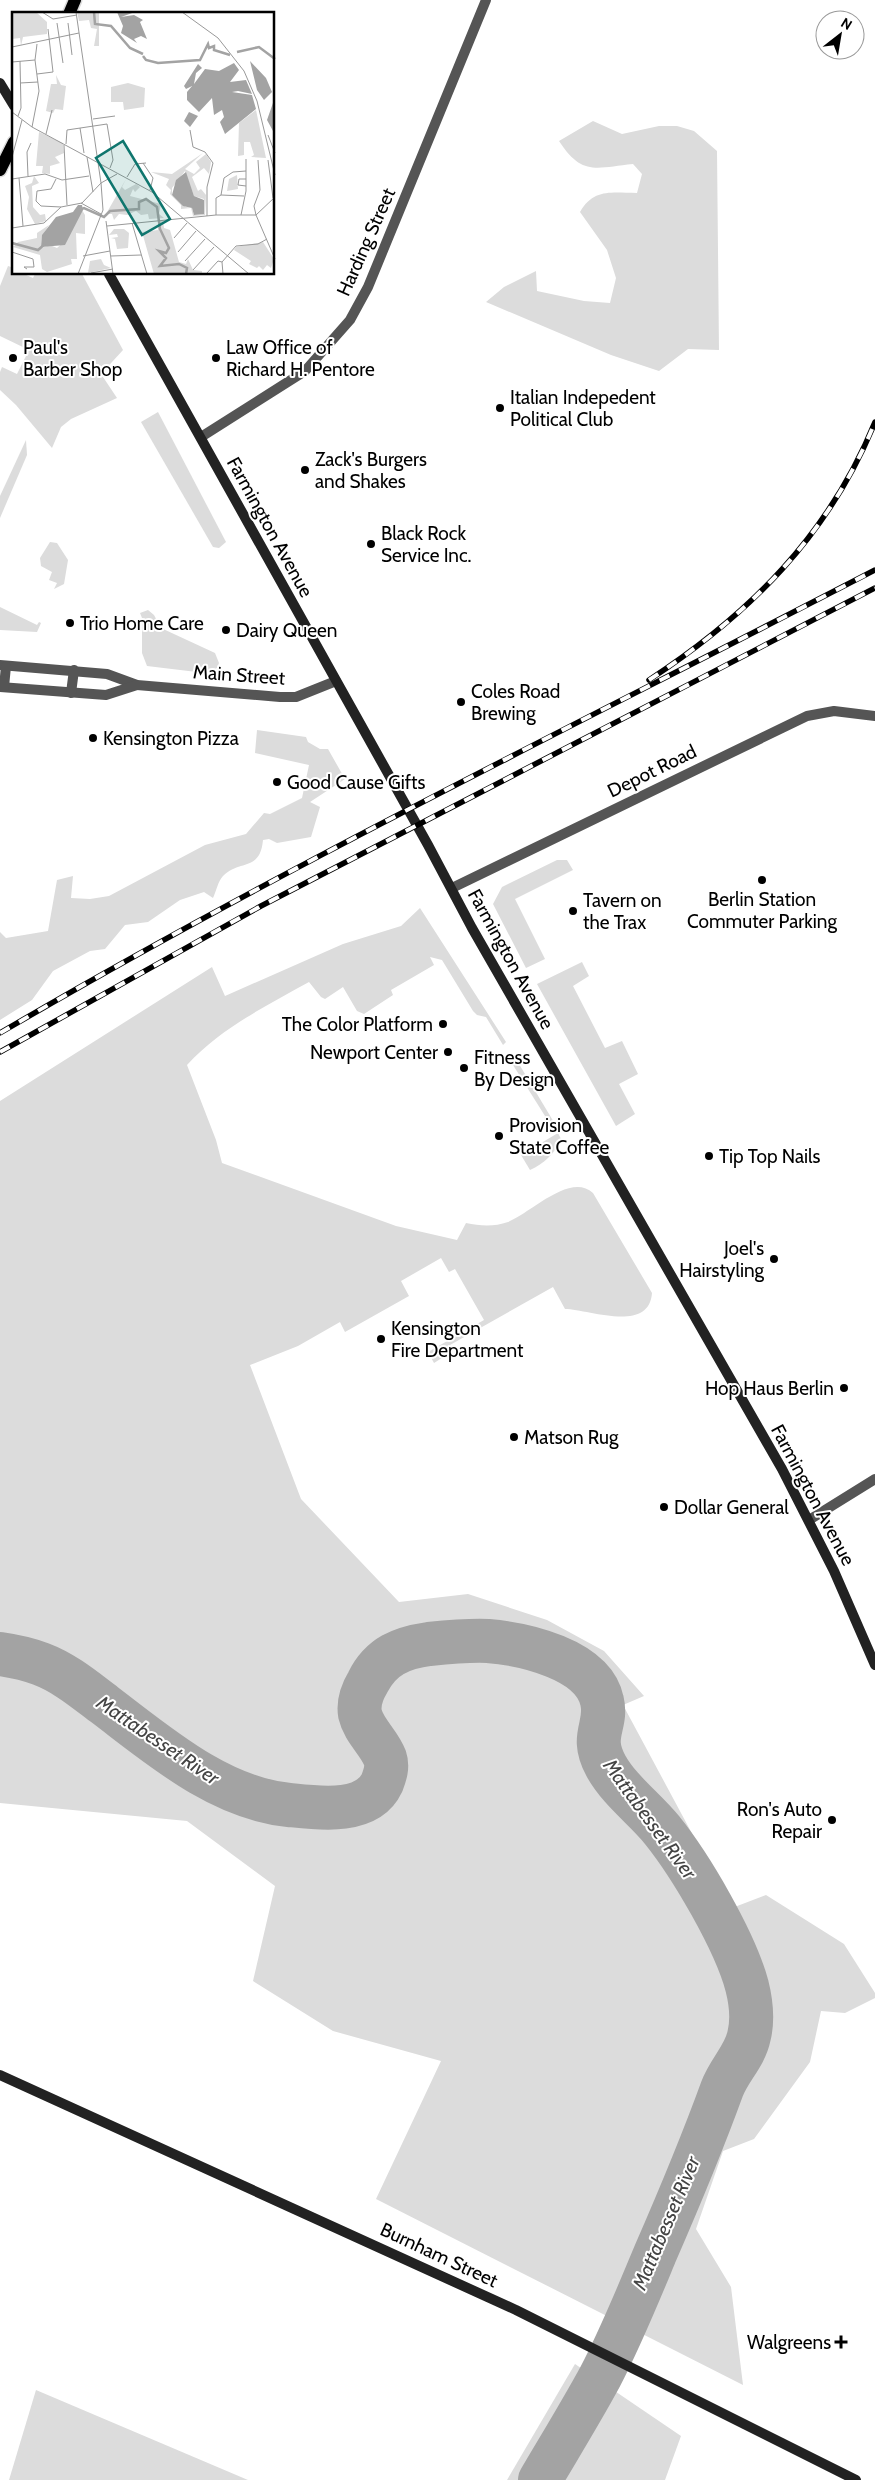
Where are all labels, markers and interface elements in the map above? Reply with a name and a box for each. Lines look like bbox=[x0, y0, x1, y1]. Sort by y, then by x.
north arrow bbox=[815, 10, 865, 60]
inset map bbox=[12, 12, 275, 275]
text: N bbox=[838, 14, 856, 34]
street label: Harding Street bbox=[332, 184, 400, 300]
place label: Paul's Barber Shop bbox=[23, 336, 122, 381]
place label: Law Office of Richard H. Pentore bbox=[226, 336, 375, 381]
marker: Paul's Barber Shop bbox=[7, 352, 19, 364]
marker: Law Office of Richard H. Pentore bbox=[210, 352, 222, 364]
place label: Italian Indepedent Political Club bbox=[510, 386, 656, 431]
marker: Italian Indepedent Political Club bbox=[494, 402, 506, 414]
place label: Zack's Burgers and Shakes bbox=[315, 448, 427, 493]
street label: Farmington Avenue bbox=[222, 453, 318, 601]
marker: Zack's Burgers and Shakes bbox=[299, 464, 311, 476]
place label: Black Rock Service Inc. bbox=[381, 522, 472, 567]
marker: Black Rock Service Inc. bbox=[365, 538, 377, 550]
place label: Trio Home Care bbox=[80, 612, 204, 635]
marker: Trio Home Care bbox=[64, 617, 76, 629]
place label: Dairy Queen bbox=[236, 619, 337, 642]
marker: Dairy Queen bbox=[220, 624, 232, 636]
street label: Main Street bbox=[192, 660, 286, 690]
place label: Coles Road Brewing bbox=[471, 680, 560, 725]
marker: Coles Road Brewing bbox=[455, 696, 467, 708]
place label: Kensington Pizza bbox=[103, 727, 239, 750]
marker: Kensington Pizza bbox=[87, 732, 99, 744]
street label: Depot Road bbox=[604, 740, 700, 802]
place label: Good Cause Gifts bbox=[287, 771, 425, 794]
marker: Good Cause Gifts bbox=[271, 776, 283, 788]
marker: Berlin Station Commuter Parking bbox=[756, 874, 768, 886]
street label: Farmington Avenue bbox=[463, 885, 559, 1033]
place label: Berlin Station Commuter Parking bbox=[687, 888, 837, 933]
place label: Tavern on the Trax bbox=[583, 889, 662, 934]
marker: Tavern on the Trax bbox=[567, 905, 579, 917]
place label: The Color Platform bbox=[282, 1013, 433, 1036]
marker: The Color Platform bbox=[437, 1018, 449, 1030]
place label: Newport Center bbox=[310, 1041, 438, 1064]
marker: Newport Center bbox=[442, 1046, 454, 1058]
place label: Fitness By Design bbox=[474, 1046, 554, 1091]
marker: Fitness By Design bbox=[458, 1062, 470, 1074]
place label: Provision State Coffee bbox=[509, 1114, 609, 1159]
marker: Provision State Coffee bbox=[493, 1130, 505, 1142]
place label: Tip Top Nails bbox=[719, 1145, 821, 1168]
marker: Tip Top Nails bbox=[703, 1150, 715, 1162]
place label: Joel's Hairstyling bbox=[679, 1237, 765, 1282]
marker: Joel's Hairstyling bbox=[768, 1253, 780, 1265]
place label: Kensington Fire Department bbox=[391, 1317, 524, 1362]
marker: Kensington Fire Department bbox=[375, 1333, 387, 1345]
place label: Hop Haus Berlin bbox=[705, 1377, 834, 1400]
marker: Hop Haus Berlin bbox=[838, 1382, 850, 1394]
street label: Farmington Avenue bbox=[766, 1420, 860, 1570]
place label: Matson Rug bbox=[524, 1426, 619, 1449]
marker: Matson Rug bbox=[508, 1431, 520, 1443]
place label: Dollar General bbox=[674, 1496, 789, 1519]
marker: Dollar General bbox=[658, 1501, 670, 1513]
water label: Mattabesset River bbox=[91, 1690, 224, 1790]
water label: Mattabesset River bbox=[598, 1754, 702, 1884]
place label: Ron's Auto Repair bbox=[737, 1798, 822, 1843]
marker: Ron's Auto Repair bbox=[826, 1814, 838, 1826]
water label: Mattabesset River bbox=[627, 2152, 705, 2294]
street label: Burnham Street bbox=[377, 2218, 502, 2293]
place label: Walgreens bbox=[747, 2331, 831, 2354]
marker: Walgreens bbox=[835, 2336, 847, 2348]

